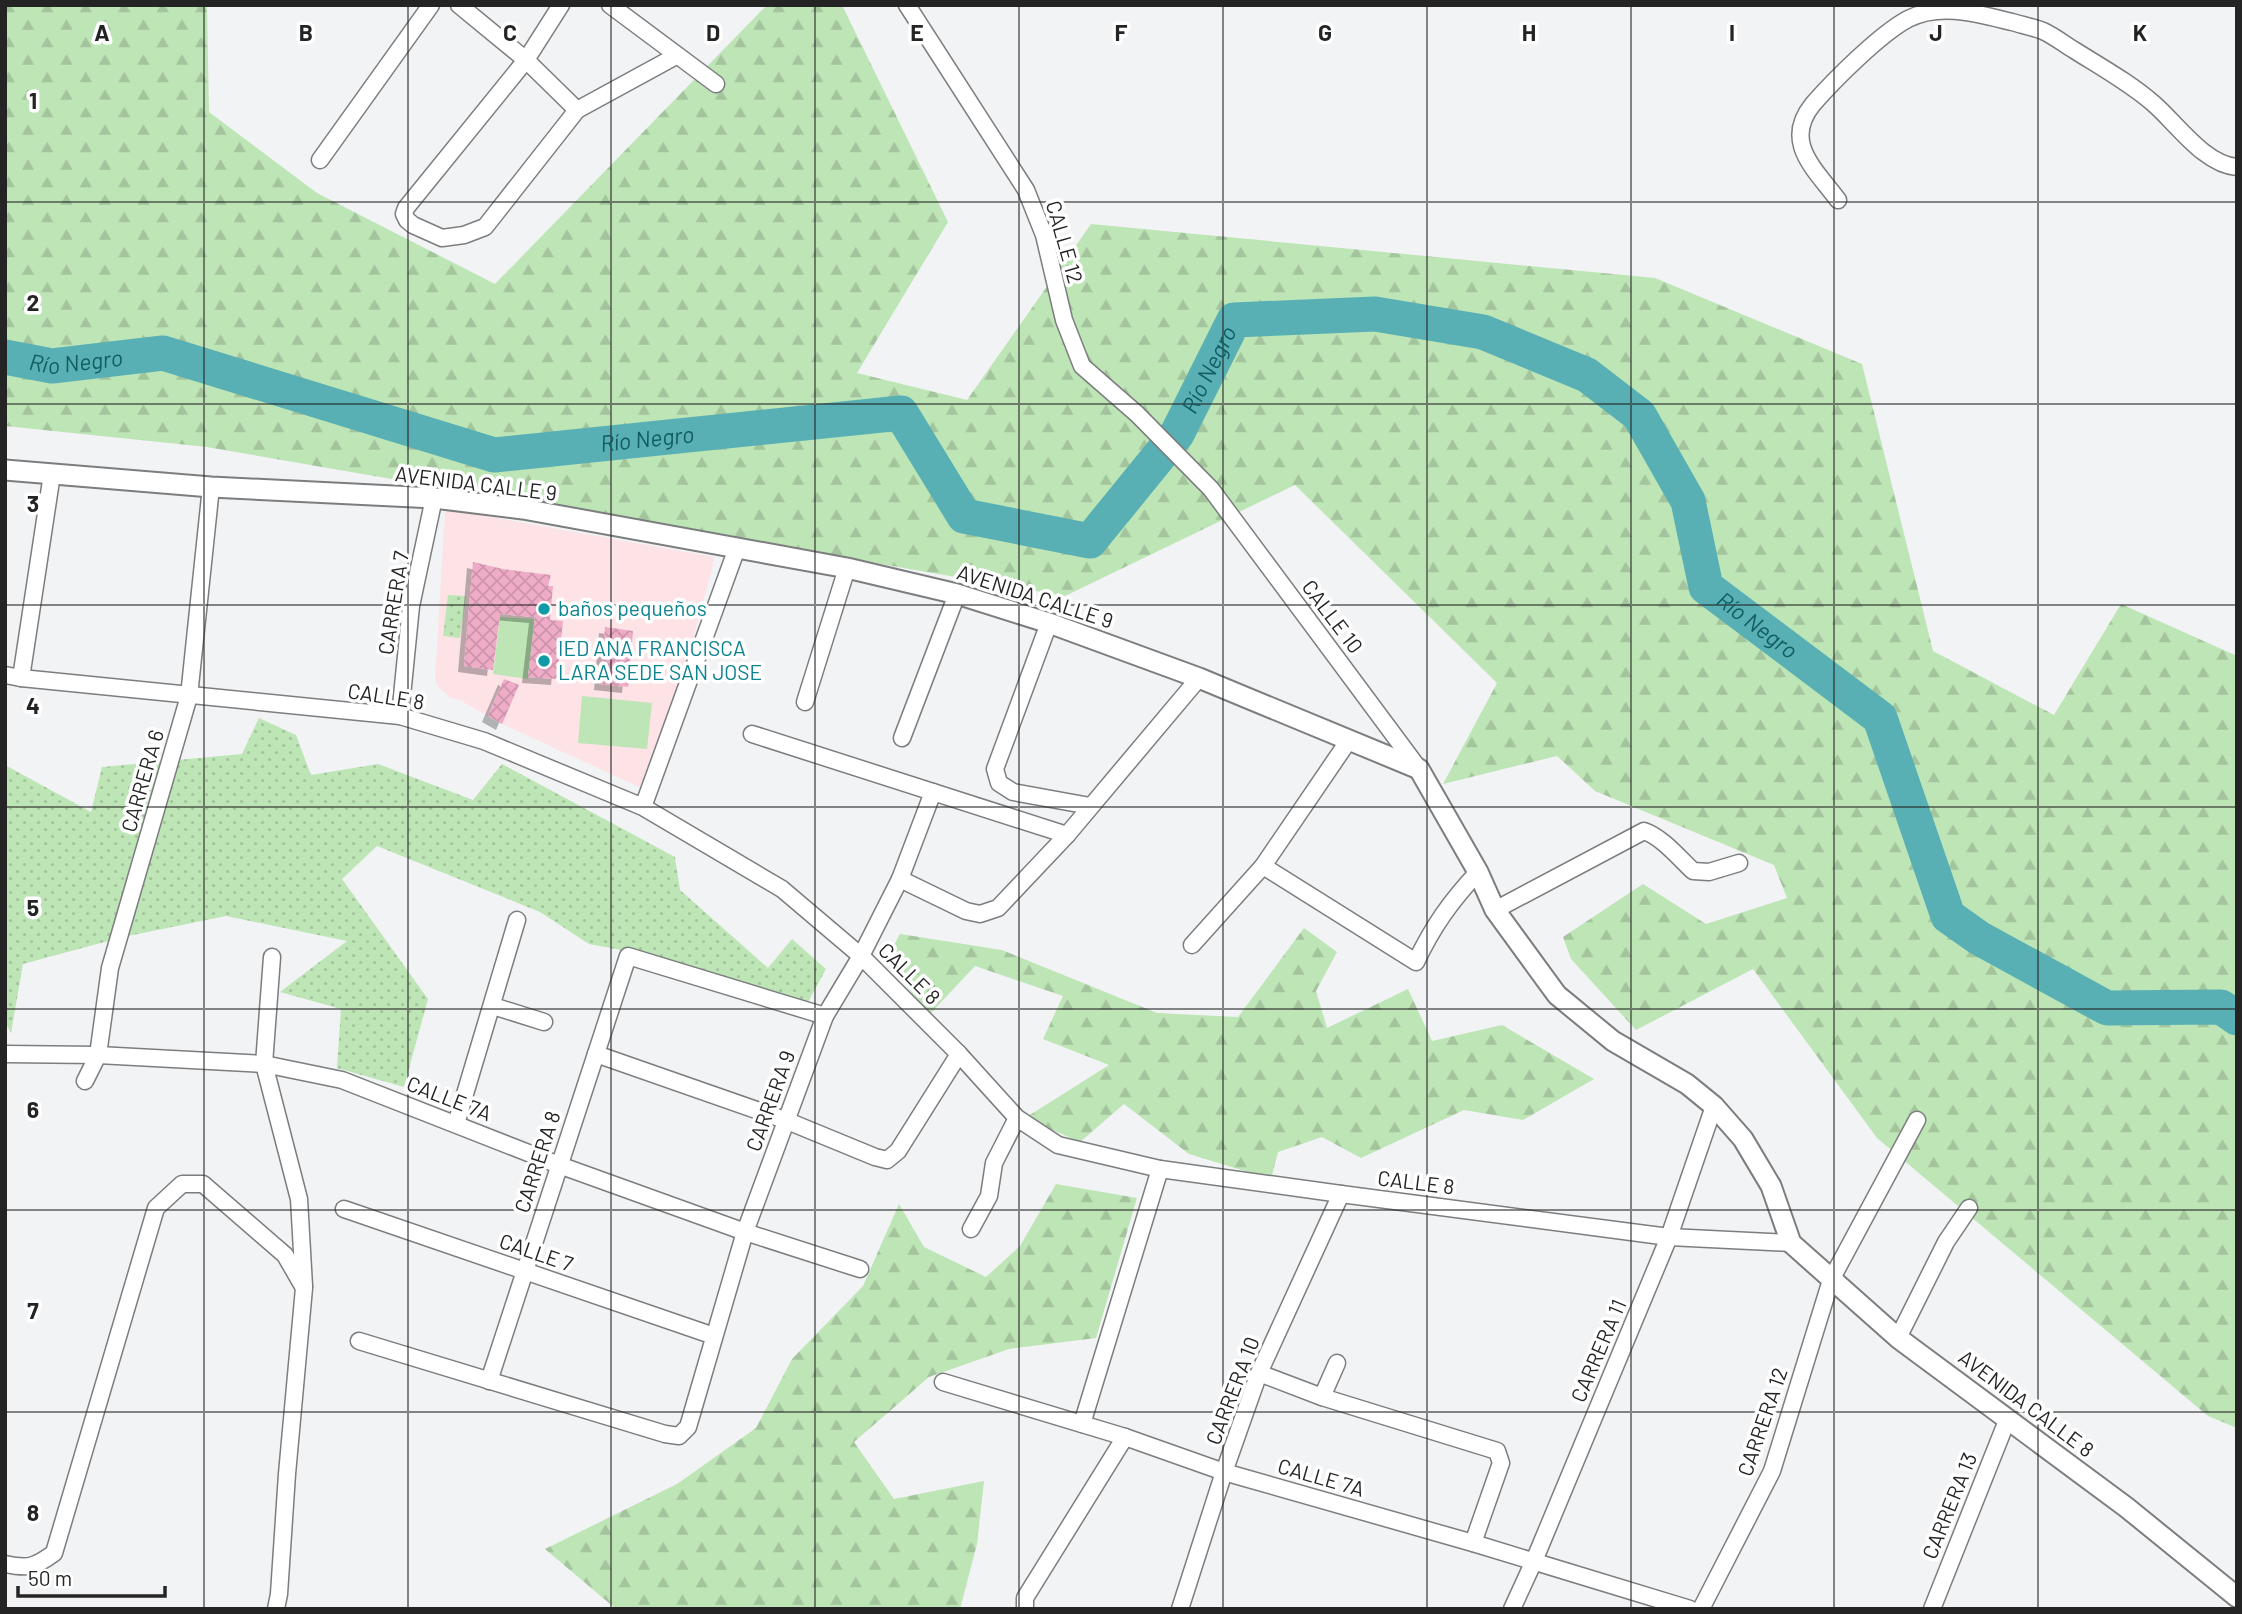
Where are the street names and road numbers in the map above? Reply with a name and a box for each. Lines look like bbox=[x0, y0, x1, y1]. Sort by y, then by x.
street label: CALLE 12 bbox=[1042, 197, 1089, 286]
street label: AVENIDA CALLE 9 bbox=[394, 460, 558, 505]
street label: CARRERA 7 bbox=[372, 549, 413, 656]
street label: AVENIDA CALLE 9 bbox=[954, 559, 1117, 633]
street label: CALLE 10 bbox=[1298, 574, 1369, 658]
street label: CALLE 8 bbox=[346, 677, 426, 714]
street label: CARRERA 6 bbox=[115, 727, 168, 835]
street label: CALLE 8 bbox=[874, 937, 946, 1009]
street label: CARRERA 9 bbox=[740, 1047, 799, 1154]
street label: CALLE 7A bbox=[404, 1070, 496, 1125]
street label: CARRERA 8 bbox=[508, 1108, 565, 1216]
street label: CALLE 8 bbox=[1376, 1164, 1456, 1199]
street label: CALLE 7 bbox=[496, 1227, 577, 1276]
street label: CARRERA 11 bbox=[1565, 1295, 1630, 1406]
street label: CARRERA 10 bbox=[1200, 1333, 1264, 1448]
street label: AVENIDA CALLE 8 bbox=[1954, 1344, 2099, 1462]
street label: CARRERA 12 bbox=[1731, 1364, 1792, 1479]
street label: CARRERA 13 bbox=[1916, 1449, 1981, 1562]
street label: CALLE 7A bbox=[1275, 1452, 1368, 1501]

